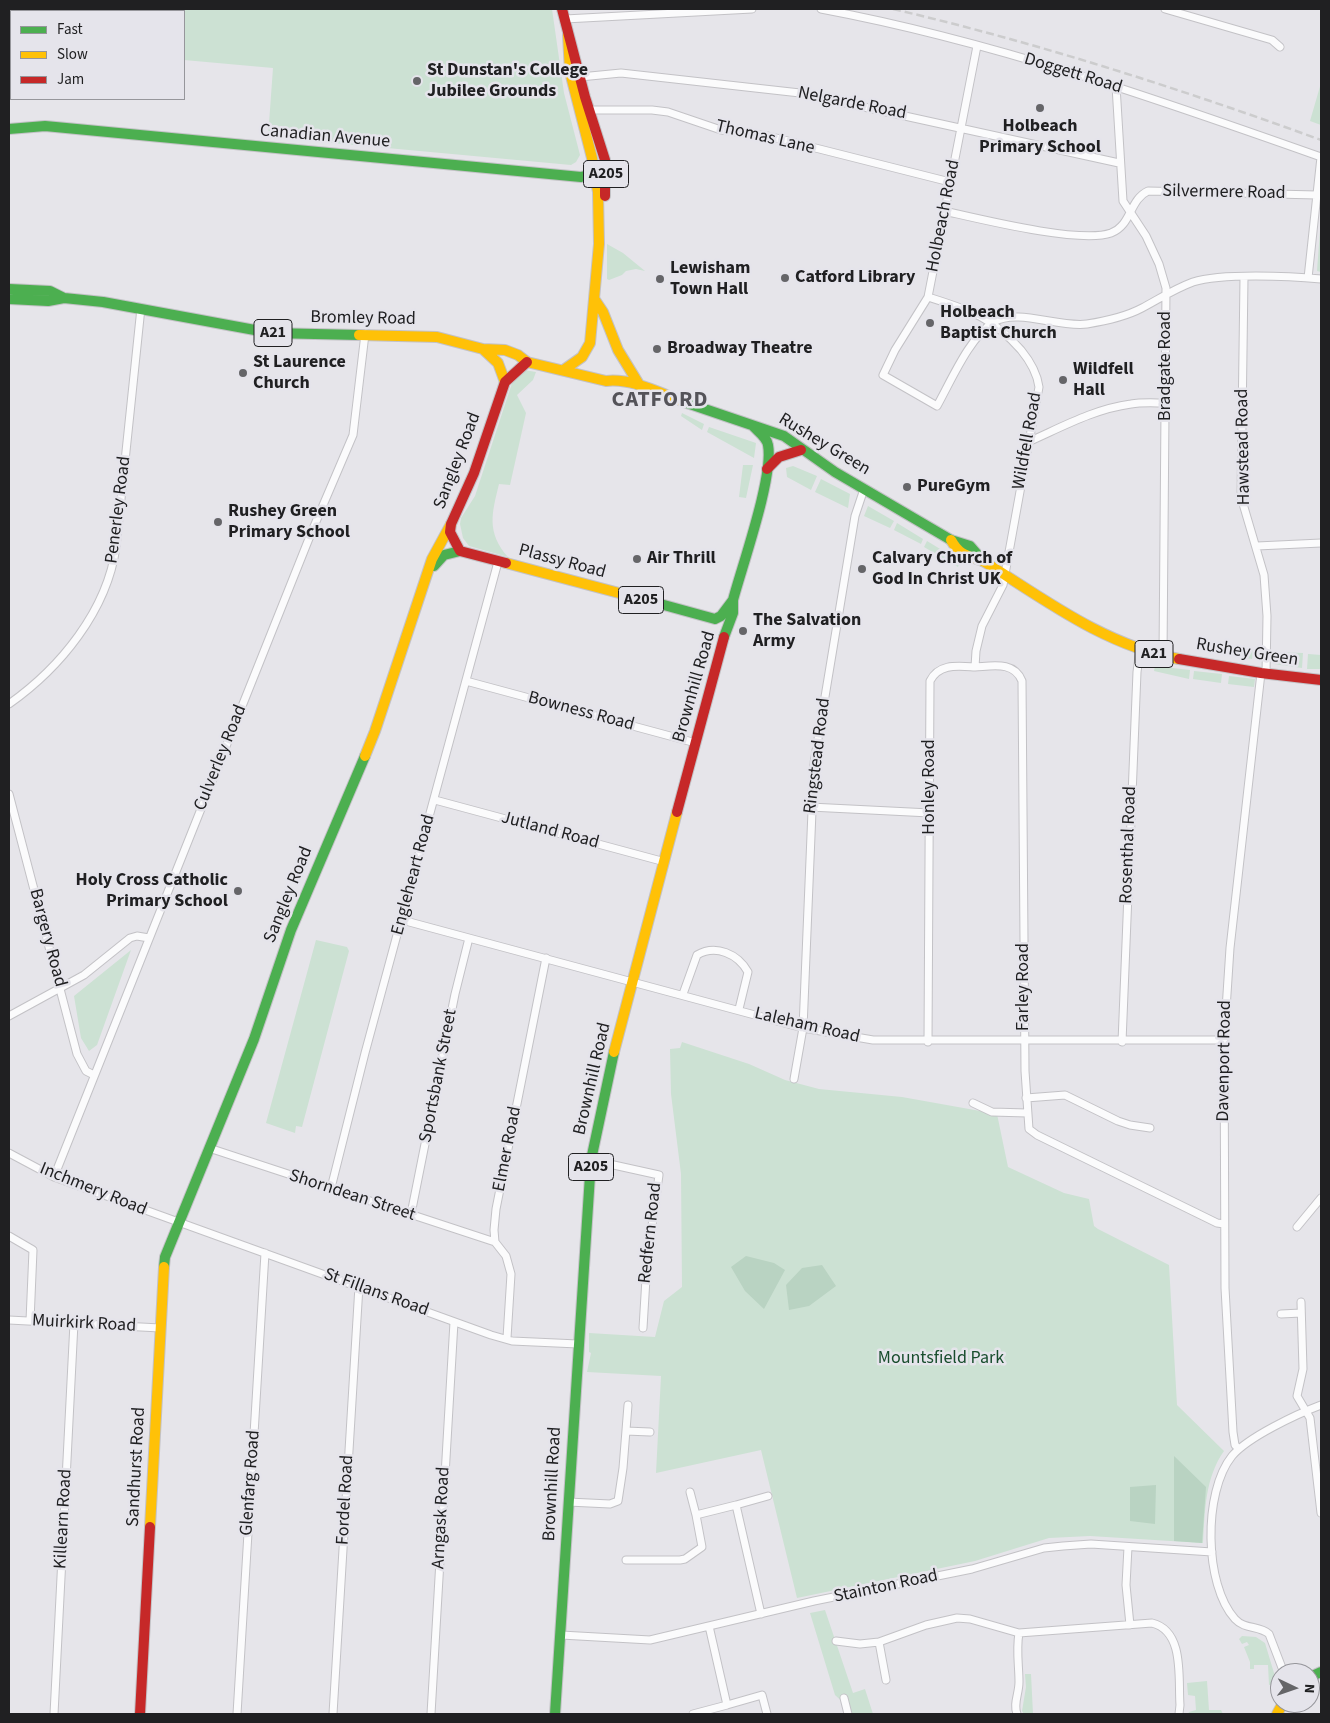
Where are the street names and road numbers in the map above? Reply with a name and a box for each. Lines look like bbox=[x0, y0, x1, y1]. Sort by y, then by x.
street label: Doggett Road bbox=[1021, 49, 1125, 99]
street label: Nelgarde Road bbox=[796, 83, 908, 125]
street label: Thomas Lane bbox=[713, 116, 817, 160]
street label: Canadian Avenue bbox=[259, 121, 391, 153]
street label: Holbeach Road bbox=[923, 158, 965, 274]
road number: A205 bbox=[584, 160, 628, 188]
street label: Silvermere Road bbox=[1162, 181, 1286, 205]
street label: Bromley Road bbox=[310, 307, 416, 331]
street label: Bradgate Road bbox=[1155, 311, 1177, 421]
road number: A21 bbox=[254, 319, 292, 346]
street label: Hawstead Road bbox=[1232, 388, 1256, 506]
street label: Wildfell Road bbox=[1009, 391, 1047, 491]
street label: Rushey Green bbox=[774, 409, 874, 481]
street label: Sangley Road bbox=[430, 410, 486, 512]
street label: Penerley Road bbox=[102, 455, 136, 565]
street label: Plassy Road bbox=[516, 540, 608, 584]
road number: A205 bbox=[618, 586, 664, 614]
street label: Brownhill Road bbox=[669, 629, 721, 745]
street label: Rushey Green bbox=[1194, 634, 1300, 672]
road number: A21 bbox=[1135, 641, 1173, 668]
street label: Bowness Road bbox=[525, 687, 637, 737]
street label: Ringstead Road bbox=[800, 697, 836, 815]
street label: Culverley Road bbox=[190, 702, 252, 814]
street label: Honley Road bbox=[919, 739, 941, 835]
street label: Rosenthal Road bbox=[1116, 786, 1142, 904]
street label: Jutland Road bbox=[499, 808, 601, 854]
street label: Engleheart Road bbox=[388, 812, 440, 938]
street label: Sangley Road bbox=[260, 844, 318, 946]
street label: Bargery Road bbox=[24, 887, 70, 989]
street label: Farley Road bbox=[1013, 943, 1035, 1031]
street label: Davenport Road bbox=[1213, 1000, 1237, 1122]
street label: Laleham Road bbox=[752, 1003, 862, 1049]
street label: Sportsbank Street bbox=[415, 1008, 463, 1144]
street label: Brownhill Road bbox=[570, 1021, 616, 1137]
street label: Elmer Road bbox=[489, 1105, 527, 1193]
road number: A205 bbox=[568, 1154, 614, 1180]
street label: Inchmery Road bbox=[36, 1159, 150, 1221]
street label: Shorndean Street bbox=[286, 1165, 418, 1227]
street label: Redfern Road bbox=[635, 1181, 667, 1285]
street label: St Fillans Road bbox=[321, 1264, 431, 1322]
street label: Muirkirk Road bbox=[31, 1310, 137, 1338]
street label: Sandhurst Road bbox=[123, 1407, 151, 1527]
street label: Brownhill Road bbox=[539, 1426, 567, 1542]
street label: Glenfarg Road bbox=[237, 1429, 265, 1537]
street label: Fordel Road bbox=[333, 1454, 359, 1546]
street label: Arngask Road bbox=[429, 1466, 455, 1570]
street label: Killearn Road bbox=[51, 1468, 77, 1570]
street label: Stainton Road bbox=[832, 1565, 940, 1609]

